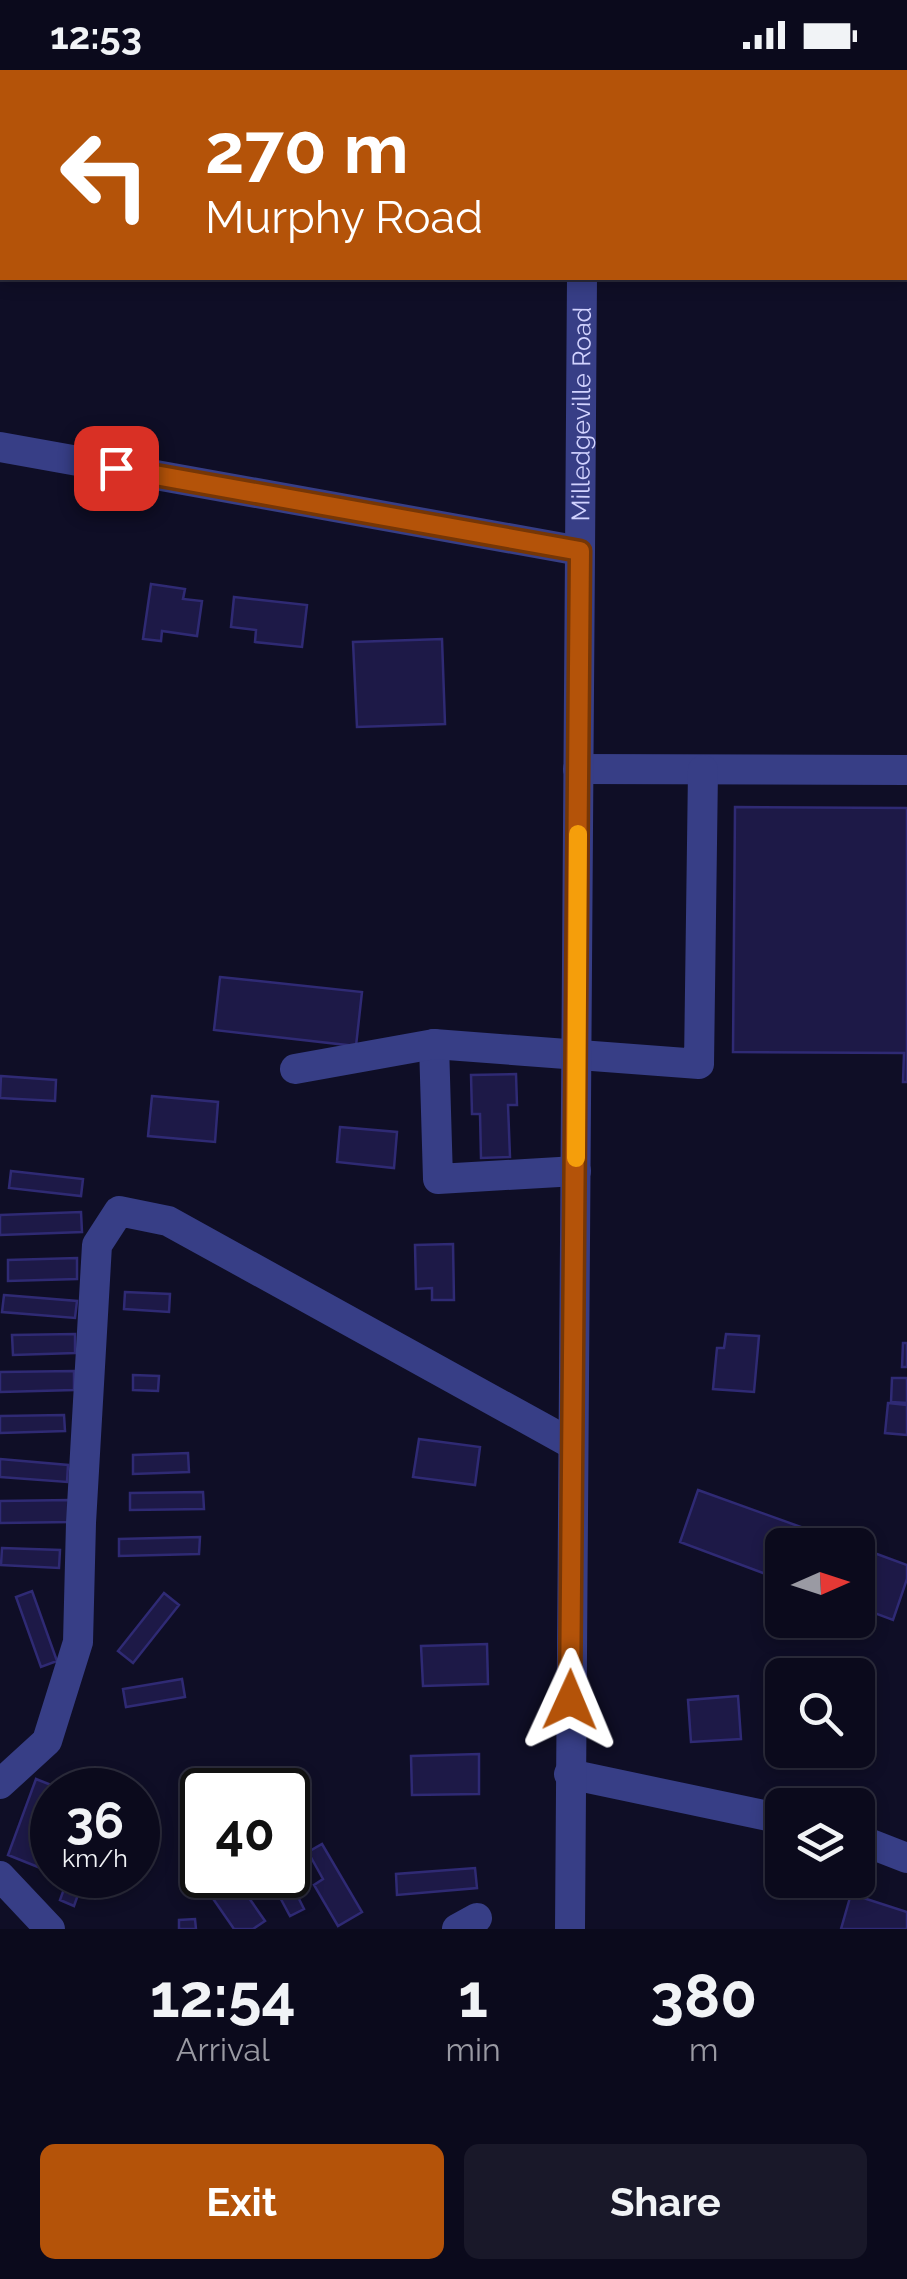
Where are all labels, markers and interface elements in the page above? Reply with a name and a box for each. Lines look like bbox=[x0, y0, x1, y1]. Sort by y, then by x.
text: 12:53 bbox=[50, 13, 142, 58]
text: 270 m bbox=[205, 107, 409, 189]
icon: left bbox=[40, 110, 170, 240]
text: Murphy Road bbox=[205, 191, 483, 244]
street label: Milledgeville Road bbox=[565, 307, 597, 521]
pin bbox=[74, 426, 159, 511]
icon: arrive bbox=[89, 441, 144, 496]
north arrow bbox=[765, 1528, 875, 1638]
map controls bbox=[765, 1528, 875, 1898]
position arrow bbox=[518, 1648, 622, 1752]
button: search bbox=[765, 1658, 875, 1768]
speed limit sign: 40 bbox=[180, 1768, 310, 1898]
button: layers bbox=[765, 1788, 875, 1898]
text: 36 bbox=[66, 1791, 124, 1850]
text: km/h bbox=[62, 1843, 128, 1873]
text: 12:54 bbox=[150, 1961, 296, 2031]
text: 1 bbox=[458, 1961, 488, 2031]
text: 380 bbox=[651, 1961, 757, 2031]
text: Arrival bbox=[176, 2031, 270, 2068]
text: min bbox=[446, 2031, 501, 2068]
text: m bbox=[689, 2031, 719, 2068]
button: Exit bbox=[40, 2144, 444, 2259]
button: Share bbox=[464, 2144, 867, 2259]

